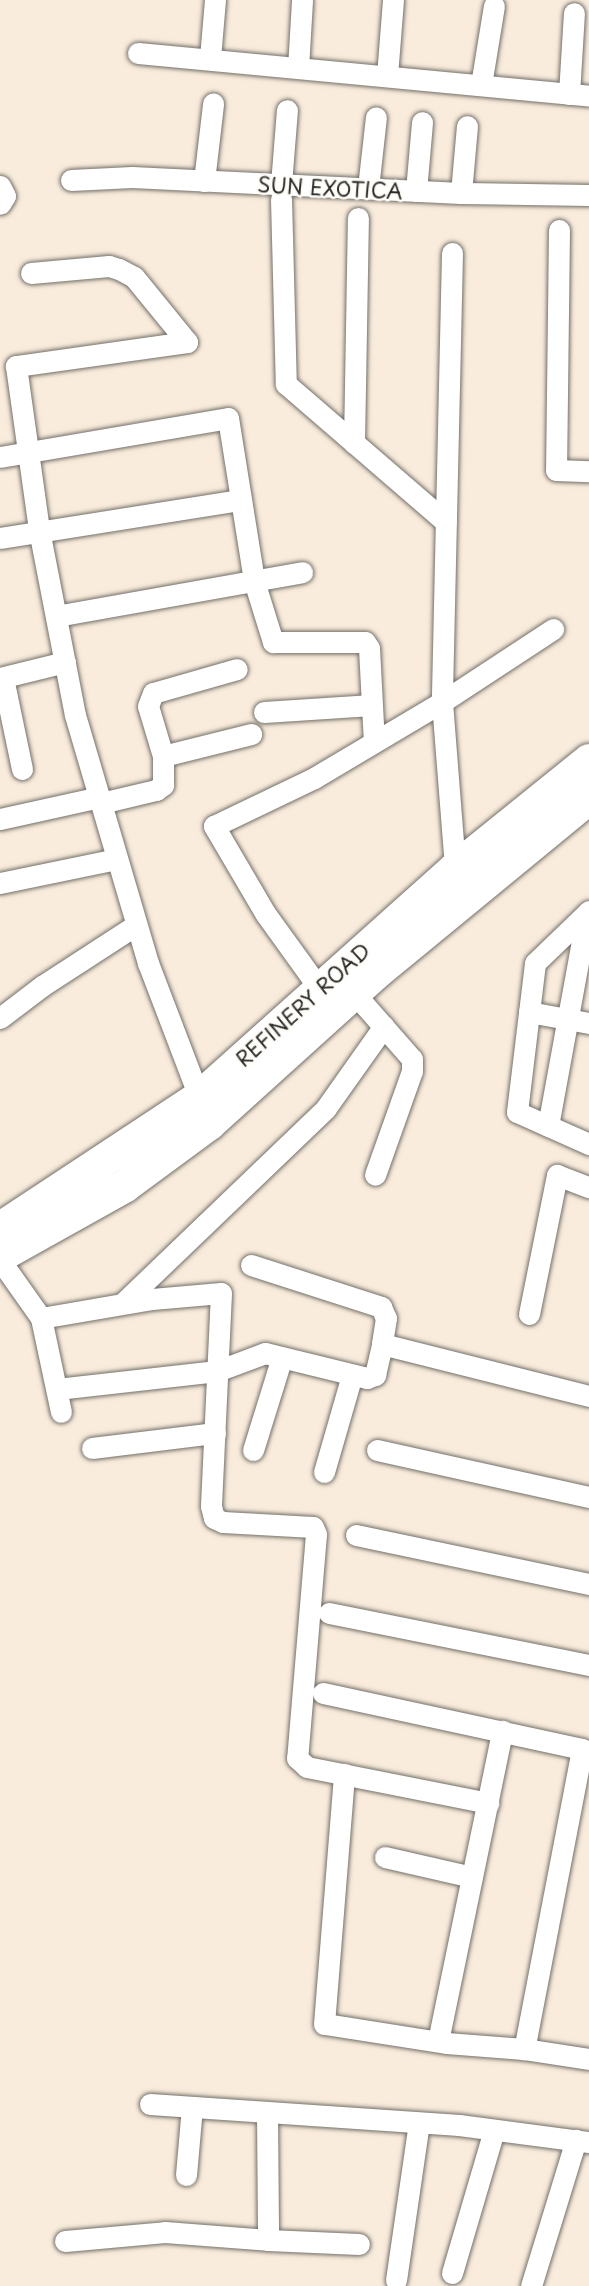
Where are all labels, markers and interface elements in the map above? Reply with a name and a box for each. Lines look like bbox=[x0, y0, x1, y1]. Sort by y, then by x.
street label: SUN EXOTICA bbox=[257, 171, 403, 203]
street label: REFINERY ROAD bbox=[229, 937, 375, 1071]

